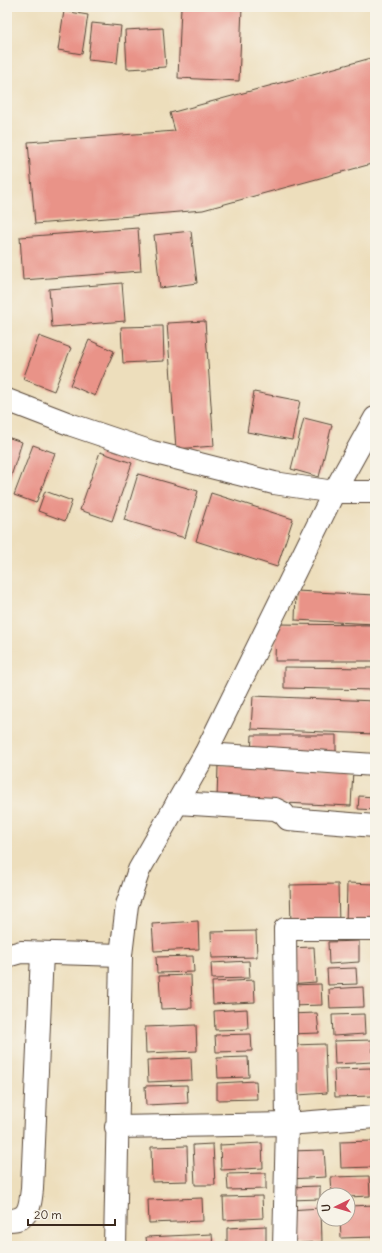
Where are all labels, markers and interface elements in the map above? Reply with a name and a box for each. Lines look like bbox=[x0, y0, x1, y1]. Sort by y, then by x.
north arrow bbox=[316, 1187, 356, 1227]
scale bar bbox=[28, 1201, 115, 1227]
text: U bbox=[319, 1204, 333, 1212]
text: 20 m bbox=[34, 1207, 62, 1222]

